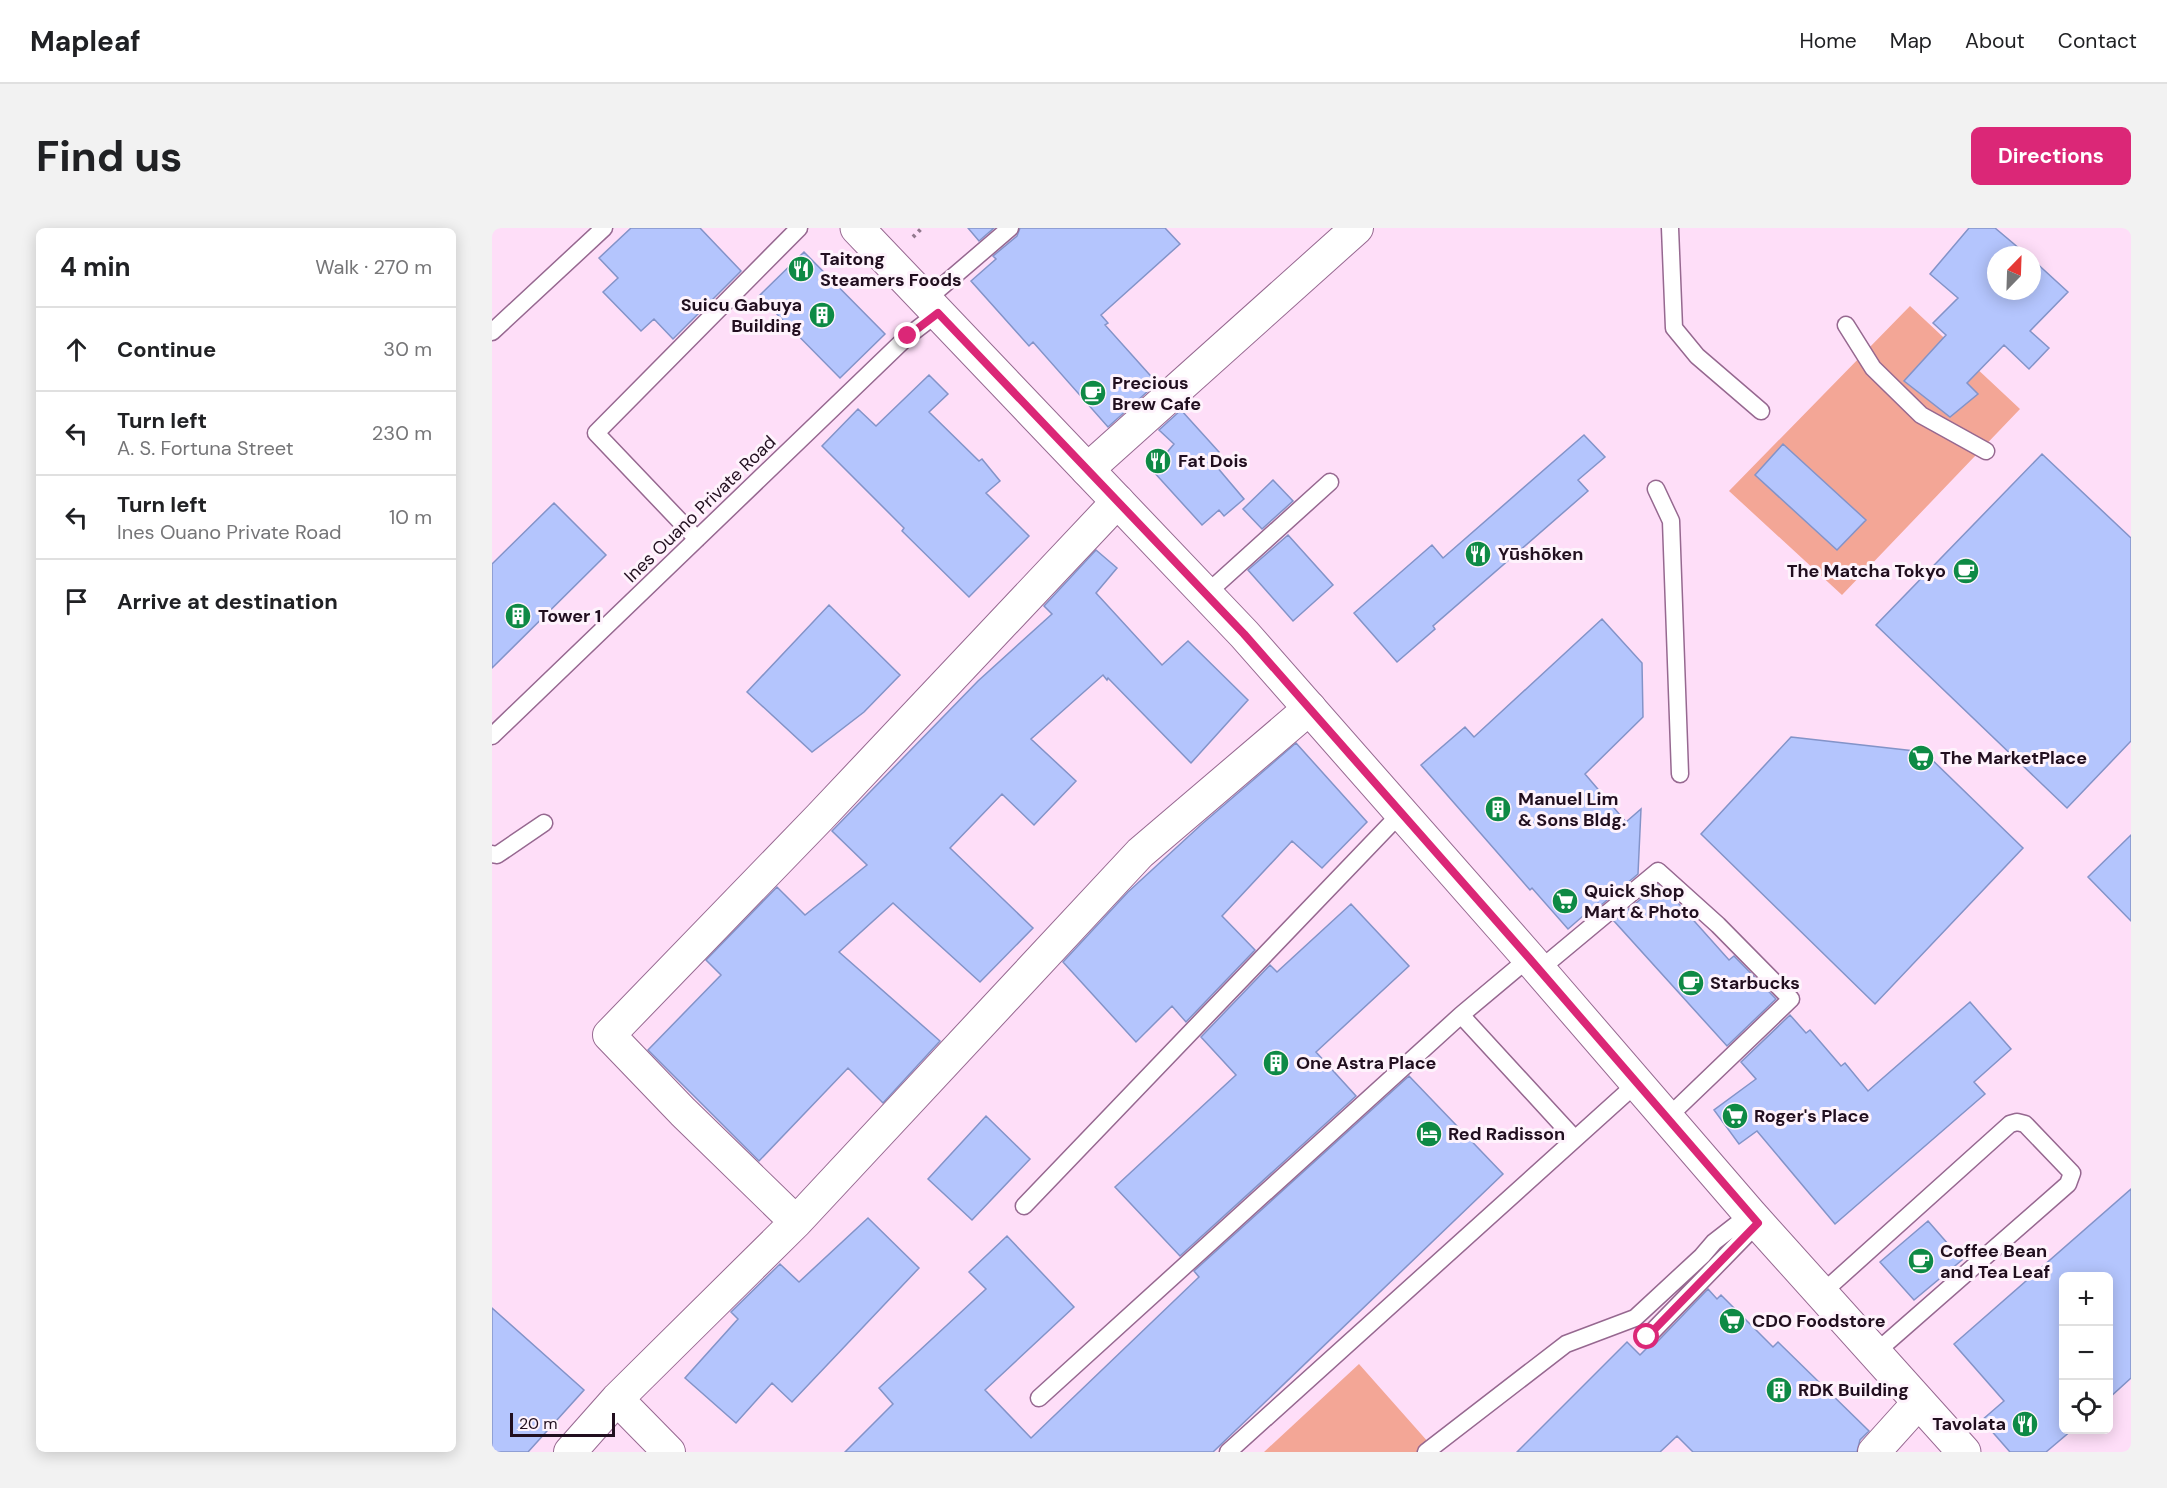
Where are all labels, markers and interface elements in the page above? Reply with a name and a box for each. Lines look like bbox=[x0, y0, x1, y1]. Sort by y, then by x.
text: Mapleaf bbox=[30, 23, 141, 60]
text: Home bbox=[1799, 27, 1857, 55]
text: Map bbox=[1890, 27, 1932, 55]
text: About bbox=[1965, 27, 2025, 55]
text: Contact bbox=[2058, 27, 2137, 55]
button: Directions bbox=[1971, 127, 2131, 185]
text: Find us bbox=[36, 129, 182, 184]
north arrow bbox=[1987, 246, 2041, 300]
place label: Taitong Steamers Foods bbox=[820, 247, 962, 292]
text: 4 min bbox=[60, 250, 131, 284]
text: Walk · 270 m bbox=[315, 254, 432, 280]
restaurant icon: Taitong Steamers Foods bbox=[786, 254, 816, 284]
place label: Suicu Gabuya Building bbox=[681, 293, 802, 338]
building icon: Suicu Gabuya Building bbox=[807, 300, 837, 330]
route end bbox=[894, 322, 920, 348]
icon: ahead bbox=[60, 333, 93, 366]
text: Continue bbox=[117, 335, 216, 364]
text: 30 m bbox=[383, 336, 432, 362]
place label: Precious Brew Cafe bbox=[1112, 371, 1201, 416]
cafe icon: Precious Brew Cafe bbox=[1078, 378, 1108, 408]
text: Turn left bbox=[117, 406, 207, 435]
icon: left bbox=[60, 417, 93, 450]
text: 230 m bbox=[372, 420, 432, 446]
street label: Ines Ouano Private Road bbox=[619, 430, 781, 588]
text: A. S. Fortuna Street bbox=[117, 435, 294, 461]
restaurant icon: Fat Dois bbox=[1143, 446, 1173, 476]
place label: Fat Dois bbox=[1178, 449, 1248, 473]
text: Turn left bbox=[117, 490, 207, 519]
icon: left bbox=[60, 501, 93, 534]
text: 10 m bbox=[389, 504, 432, 530]
text: Ines Ouano Private Road bbox=[117, 519, 342, 545]
restaurant icon: Yūshōken bbox=[1463, 539, 1493, 569]
place label: Yūshōken bbox=[1498, 542, 1583, 566]
cafe icon: The Matcha Tokyo bbox=[1951, 556, 1981, 586]
place label: The Matcha Tokyo bbox=[1787, 559, 1946, 583]
icon: arrive bbox=[60, 585, 93, 618]
text: Arrive at destination bbox=[117, 587, 338, 616]
building icon: Tower 1 bbox=[503, 601, 533, 631]
place label: Tower 1 bbox=[538, 604, 601, 628]
supermarket icon: The MarketPlace bbox=[1906, 743, 1936, 773]
place label: The MarketPlace bbox=[1940, 746, 2087, 770]
place label: Manuel Lim & Sons Bldg. bbox=[1518, 787, 1626, 832]
building icon: Manuel Lim & Sons Bldg. bbox=[1483, 794, 1513, 824]
place label: Quick Shop Mart & Photo bbox=[1584, 879, 1700, 924]
supermarket icon: Quick Shop Mart & Photo bbox=[1550, 886, 1580, 916]
cafe icon: Starbucks bbox=[1676, 968, 1706, 998]
place label: Starbucks bbox=[1710, 971, 1800, 995]
building icon: One Astra Place bbox=[1261, 1048, 1291, 1078]
place label: One Astra Place bbox=[1296, 1051, 1437, 1075]
supermarket icon: Roger's Place bbox=[1720, 1101, 1750, 1131]
place label: Roger's Place bbox=[1754, 1104, 1869, 1128]
hotel icon: Red Radisson bbox=[1414, 1119, 1444, 1149]
place label: Red Radisson bbox=[1448, 1122, 1565, 1146]
place label: Coffee Bean and Tea Leaf bbox=[1940, 1239, 2050, 1284]
cafe icon: Coffee Bean and Tea Leaf bbox=[1906, 1246, 1936, 1276]
map controls bbox=[2059, 1272, 2113, 1434]
button: + bbox=[2059, 1272, 2113, 1326]
supermarket icon: CDO Foodstore bbox=[1717, 1306, 1747, 1336]
place label: CDO Foodstore bbox=[1752, 1309, 1886, 1333]
route start bbox=[1633, 1323, 1659, 1349]
button: − bbox=[2059, 1326, 2113, 1380]
building icon: RDK Building bbox=[1764, 1375, 1794, 1405]
place label: RDK Building bbox=[1798, 1378, 1909, 1402]
button: locate bbox=[2059, 1380, 2113, 1434]
restaurant icon: Tavolata bbox=[2010, 1409, 2040, 1439]
scale bar bbox=[510, 1410, 615, 1438]
place label: Tavolata bbox=[1932, 1412, 2006, 1436]
text: 20 m bbox=[519, 1413, 558, 1434]

